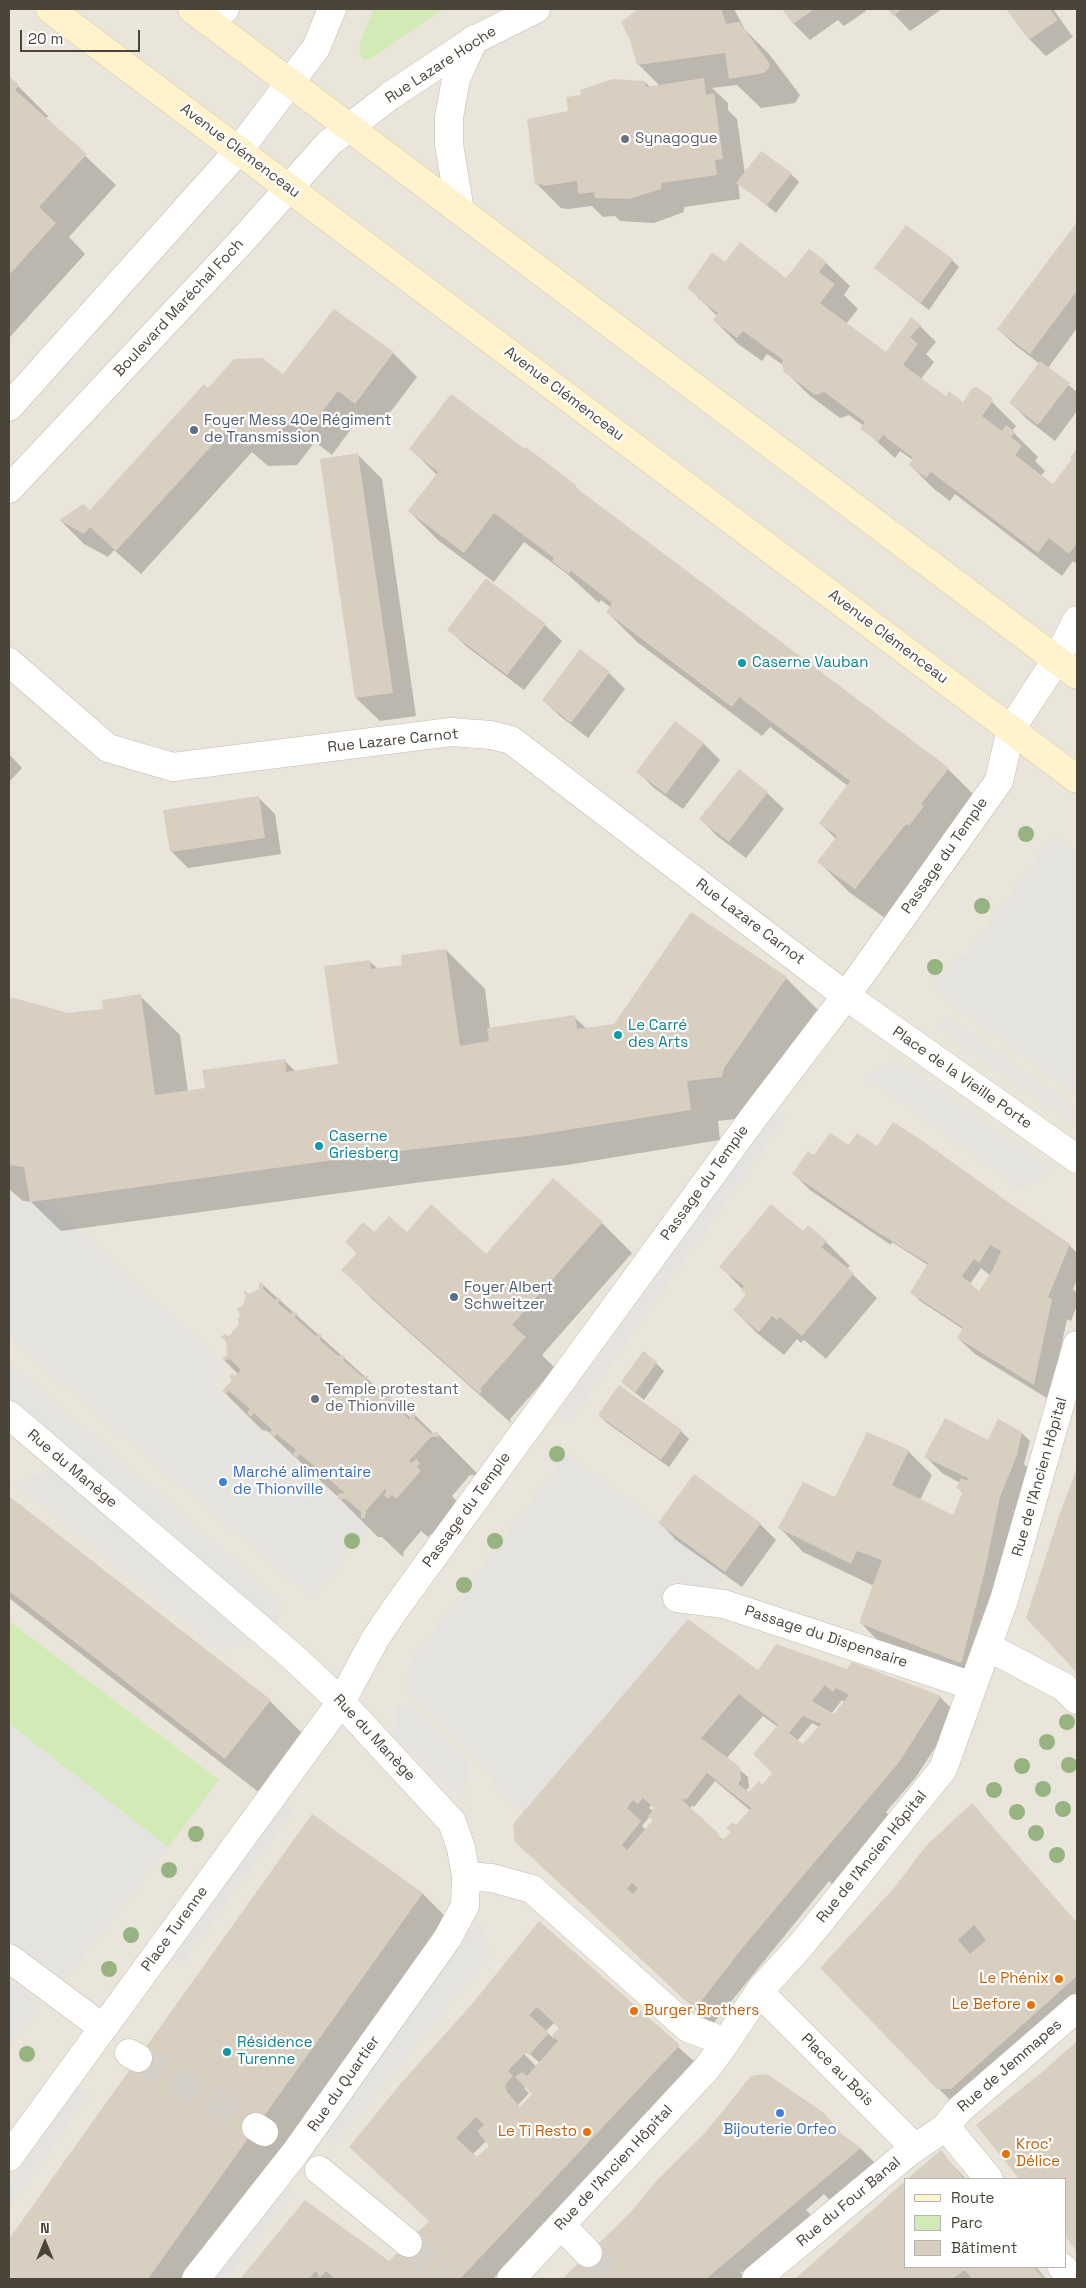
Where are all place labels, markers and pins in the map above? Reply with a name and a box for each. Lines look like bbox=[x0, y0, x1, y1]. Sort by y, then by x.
place label: Synagogue bbox=[635, 130, 718, 148]
marker: Synagogue bbox=[619, 133, 631, 145]
place label: Foyer Mess 40e Régiment de Transmission bbox=[204, 412, 391, 447]
marker: Foyer Mess 40e Régiment de Transmission bbox=[188, 424, 200, 436]
place label: Caserne Vauban bbox=[752, 654, 868, 672]
marker: Caserne Vauban bbox=[736, 657, 748, 669]
place label: Le Carré des Arts bbox=[628, 1017, 688, 1052]
marker: Le Carré des Arts bbox=[612, 1029, 624, 1041]
place label: Caserne Griesberg bbox=[329, 1128, 399, 1163]
marker: Caserne Griesberg bbox=[313, 1140, 325, 1152]
place label: Foyer Albert Schweitzer bbox=[464, 1279, 553, 1314]
marker: Foyer Albert Schweitzer bbox=[448, 1291, 460, 1303]
place label: Temple protestant de Thionville bbox=[325, 1381, 459, 1416]
marker: Temple protestant de Thionville bbox=[309, 1393, 321, 1405]
place label: Marché alimentaire de Thionville bbox=[233, 1464, 371, 1499]
marker: Marché alimentaire de Thionville bbox=[217, 1476, 229, 1488]
place label: Le Phénix bbox=[979, 1970, 1049, 1988]
marker: Le Phénix bbox=[1053, 1973, 1065, 1985]
place label: Le Before bbox=[952, 1996, 1021, 2014]
marker: Le Before bbox=[1025, 1999, 1037, 2011]
place label: Burger Brothers bbox=[644, 2002, 759, 2020]
marker: Burger Brothers bbox=[628, 2005, 640, 2017]
place label: Résidence Turenne bbox=[237, 2034, 313, 2069]
marker: Résidence Turenne bbox=[221, 2046, 233, 2058]
marker: Bijouterie Orfeo bbox=[774, 2107, 786, 2119]
place label: Bijouterie Orfeo bbox=[723, 2121, 837, 2139]
place label: Le Ti Resto bbox=[498, 2123, 577, 2141]
marker: Le Ti Resto bbox=[581, 2126, 593, 2138]
place label: Kroc' Délice bbox=[1016, 2136, 1060, 2171]
marker: Kroc' Délice bbox=[1000, 2148, 1012, 2160]

